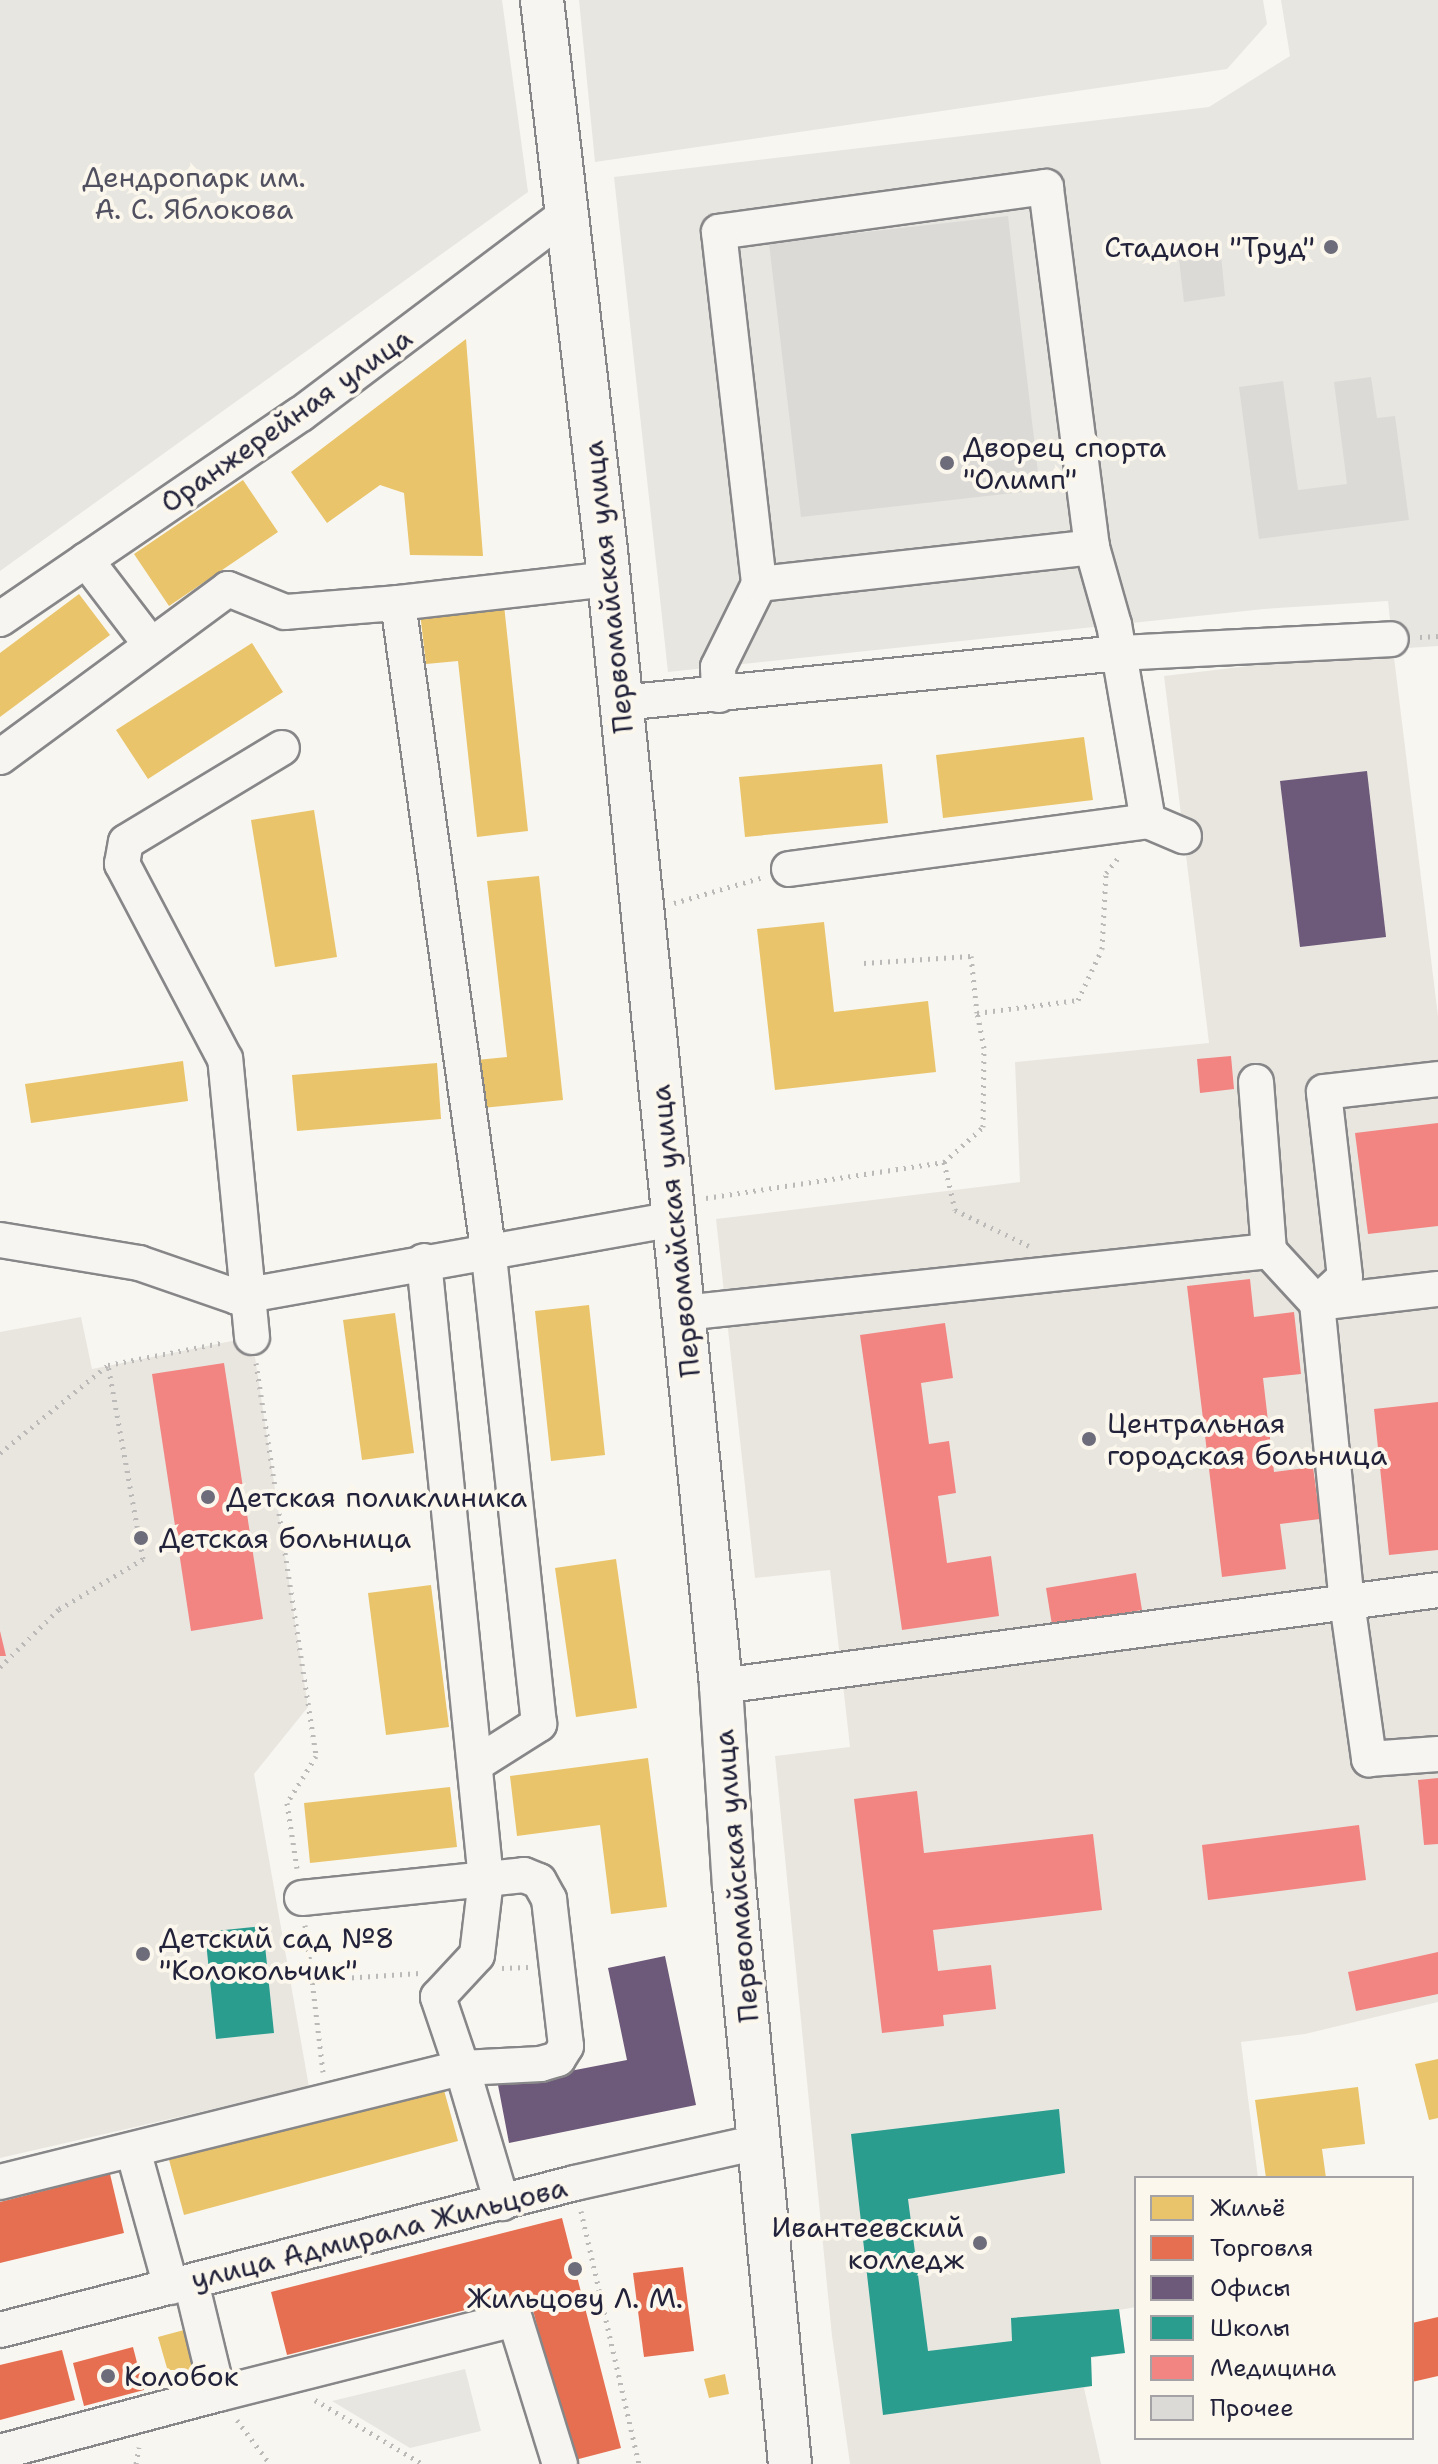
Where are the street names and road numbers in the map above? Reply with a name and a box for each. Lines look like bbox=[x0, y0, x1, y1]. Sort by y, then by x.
street label: Оранжерейная улица bbox=[154, 320, 418, 520]
street label: Первомайская улица bbox=[576, 439, 640, 735]
street label: Первомайская улица bbox=[643, 1083, 707, 1379]
street label: Первомайская улица bbox=[706, 1728, 766, 2024]
street label: улица Адмирала Жильцова bbox=[187, 2170, 571, 2296]

